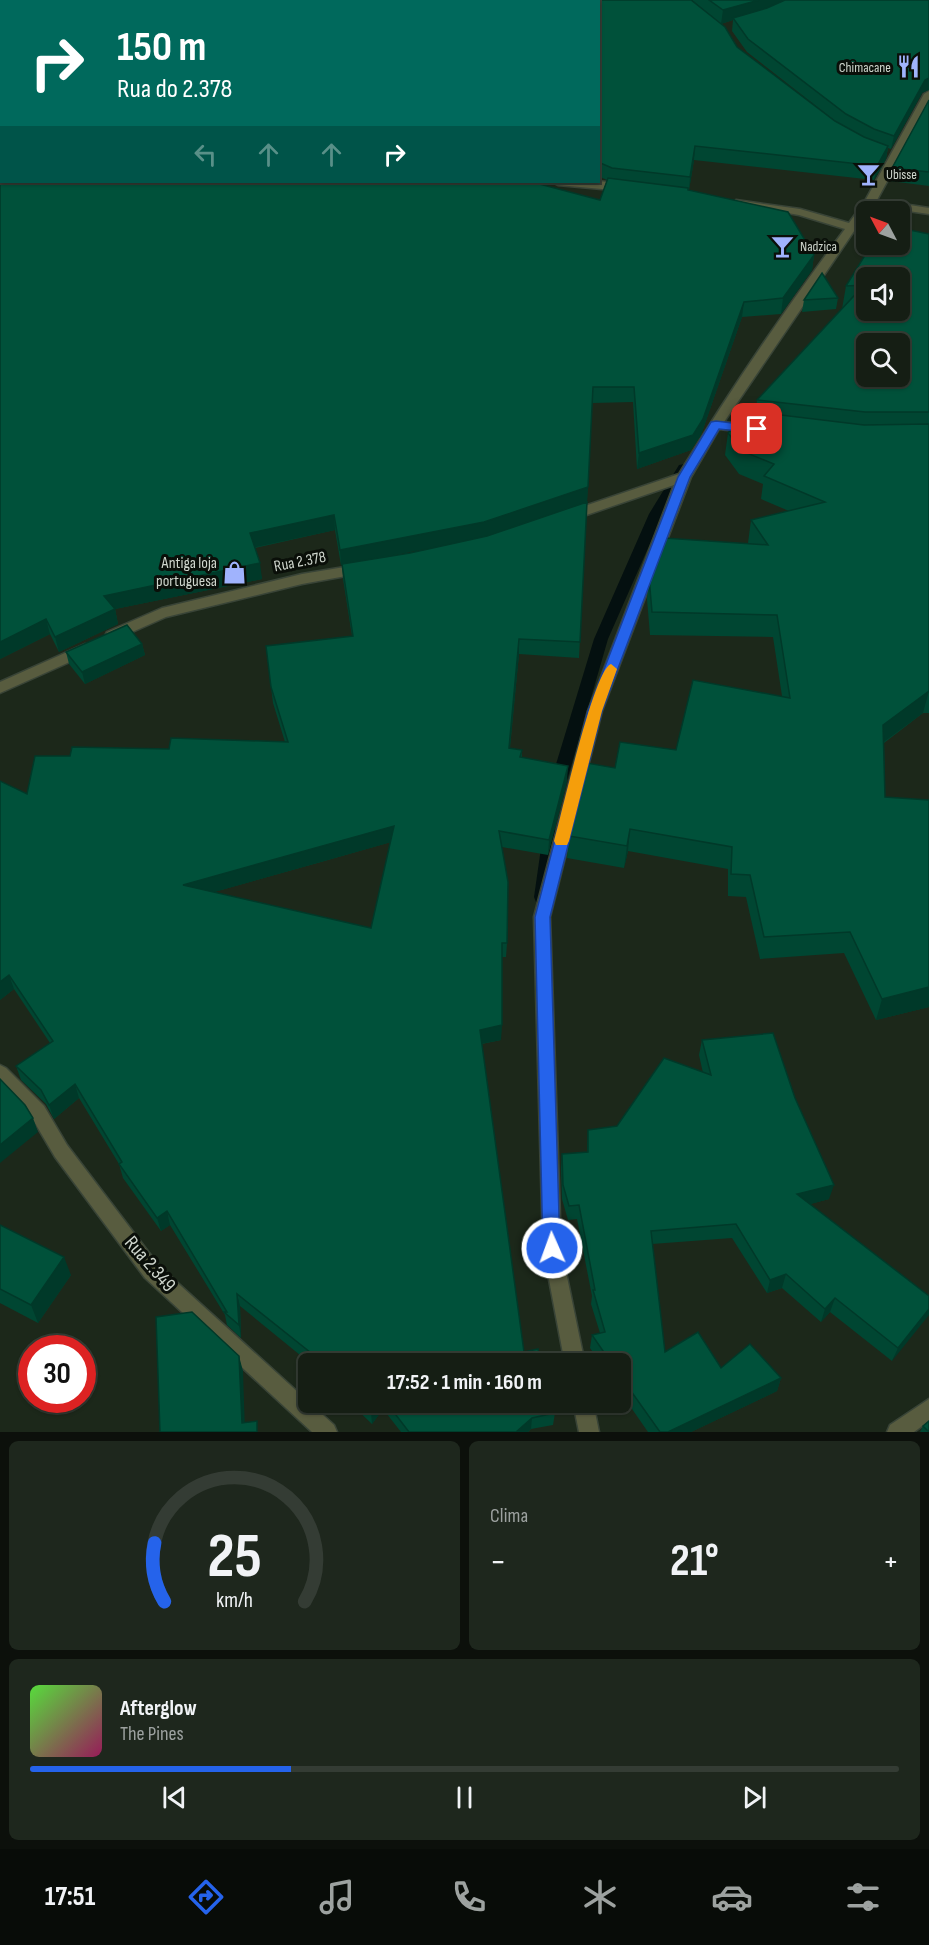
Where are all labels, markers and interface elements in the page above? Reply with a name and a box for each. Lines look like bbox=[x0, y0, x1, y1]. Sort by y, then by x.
text: 150 m bbox=[117, 22, 206, 73]
icon: right bbox=[18, 24, 96, 102]
restaurant icon: Chimacane bbox=[896, 54, 922, 80]
place label: Chimacane bbox=[839, 59, 891, 76]
text: Rua do 2.378 bbox=[117, 73, 232, 105]
icon: left bbox=[189, 138, 222, 171]
icon: ahead bbox=[252, 138, 285, 171]
icon: ahead bbox=[315, 138, 348, 171]
icon: right bbox=[378, 138, 411, 171]
bar icon: Ubisse bbox=[855, 161, 881, 187]
place label: Ubisse bbox=[886, 166, 917, 183]
north arrow bbox=[856, 201, 910, 255]
map controls bbox=[856, 201, 910, 387]
bar icon: Nadzica bbox=[769, 233, 795, 259]
place label: Nadzica bbox=[800, 238, 837, 255]
button: sound bbox=[856, 267, 910, 321]
button: search bbox=[856, 333, 910, 387]
pin bbox=[731, 403, 782, 454]
icon: arrive bbox=[740, 412, 773, 445]
street label: Rua 2.378 bbox=[272, 548, 328, 576]
place label: Antiga loja portuguesa bbox=[156, 554, 217, 591]
shop icon: Antiga loja portuguesa bbox=[222, 559, 248, 585]
position arrow bbox=[520, 1216, 584, 1280]
street label: Rua 2.349 bbox=[119, 1231, 181, 1297]
speed limit sign: 30 bbox=[18, 1335, 96, 1413]
text: 17:52 · 1 min · 160 m bbox=[387, 1369, 542, 1396]
text: Clima bbox=[490, 1504, 528, 1528]
text: 25 bbox=[207, 1520, 262, 1595]
text: 21° bbox=[670, 1534, 719, 1589]
text: − bbox=[490, 1542, 506, 1582]
text: + bbox=[883, 1542, 899, 1582]
text: km/h bbox=[216, 1589, 253, 1614]
text: Afterglow bbox=[120, 1695, 197, 1722]
text: The Pines bbox=[120, 1722, 184, 1746]
icon: previous bbox=[158, 1781, 191, 1814]
icon: pause bbox=[448, 1781, 481, 1814]
icon: next bbox=[738, 1781, 771, 1814]
icon: directions bbox=[185, 1876, 227, 1918]
icon: music bbox=[316, 1876, 358, 1918]
icon: phone bbox=[448, 1876, 490, 1918]
icon: climate bbox=[579, 1876, 621, 1918]
icon: car bbox=[711, 1876, 753, 1918]
icon: filters bbox=[842, 1876, 884, 1918]
text: 17:51 bbox=[45, 1881, 95, 1913]

